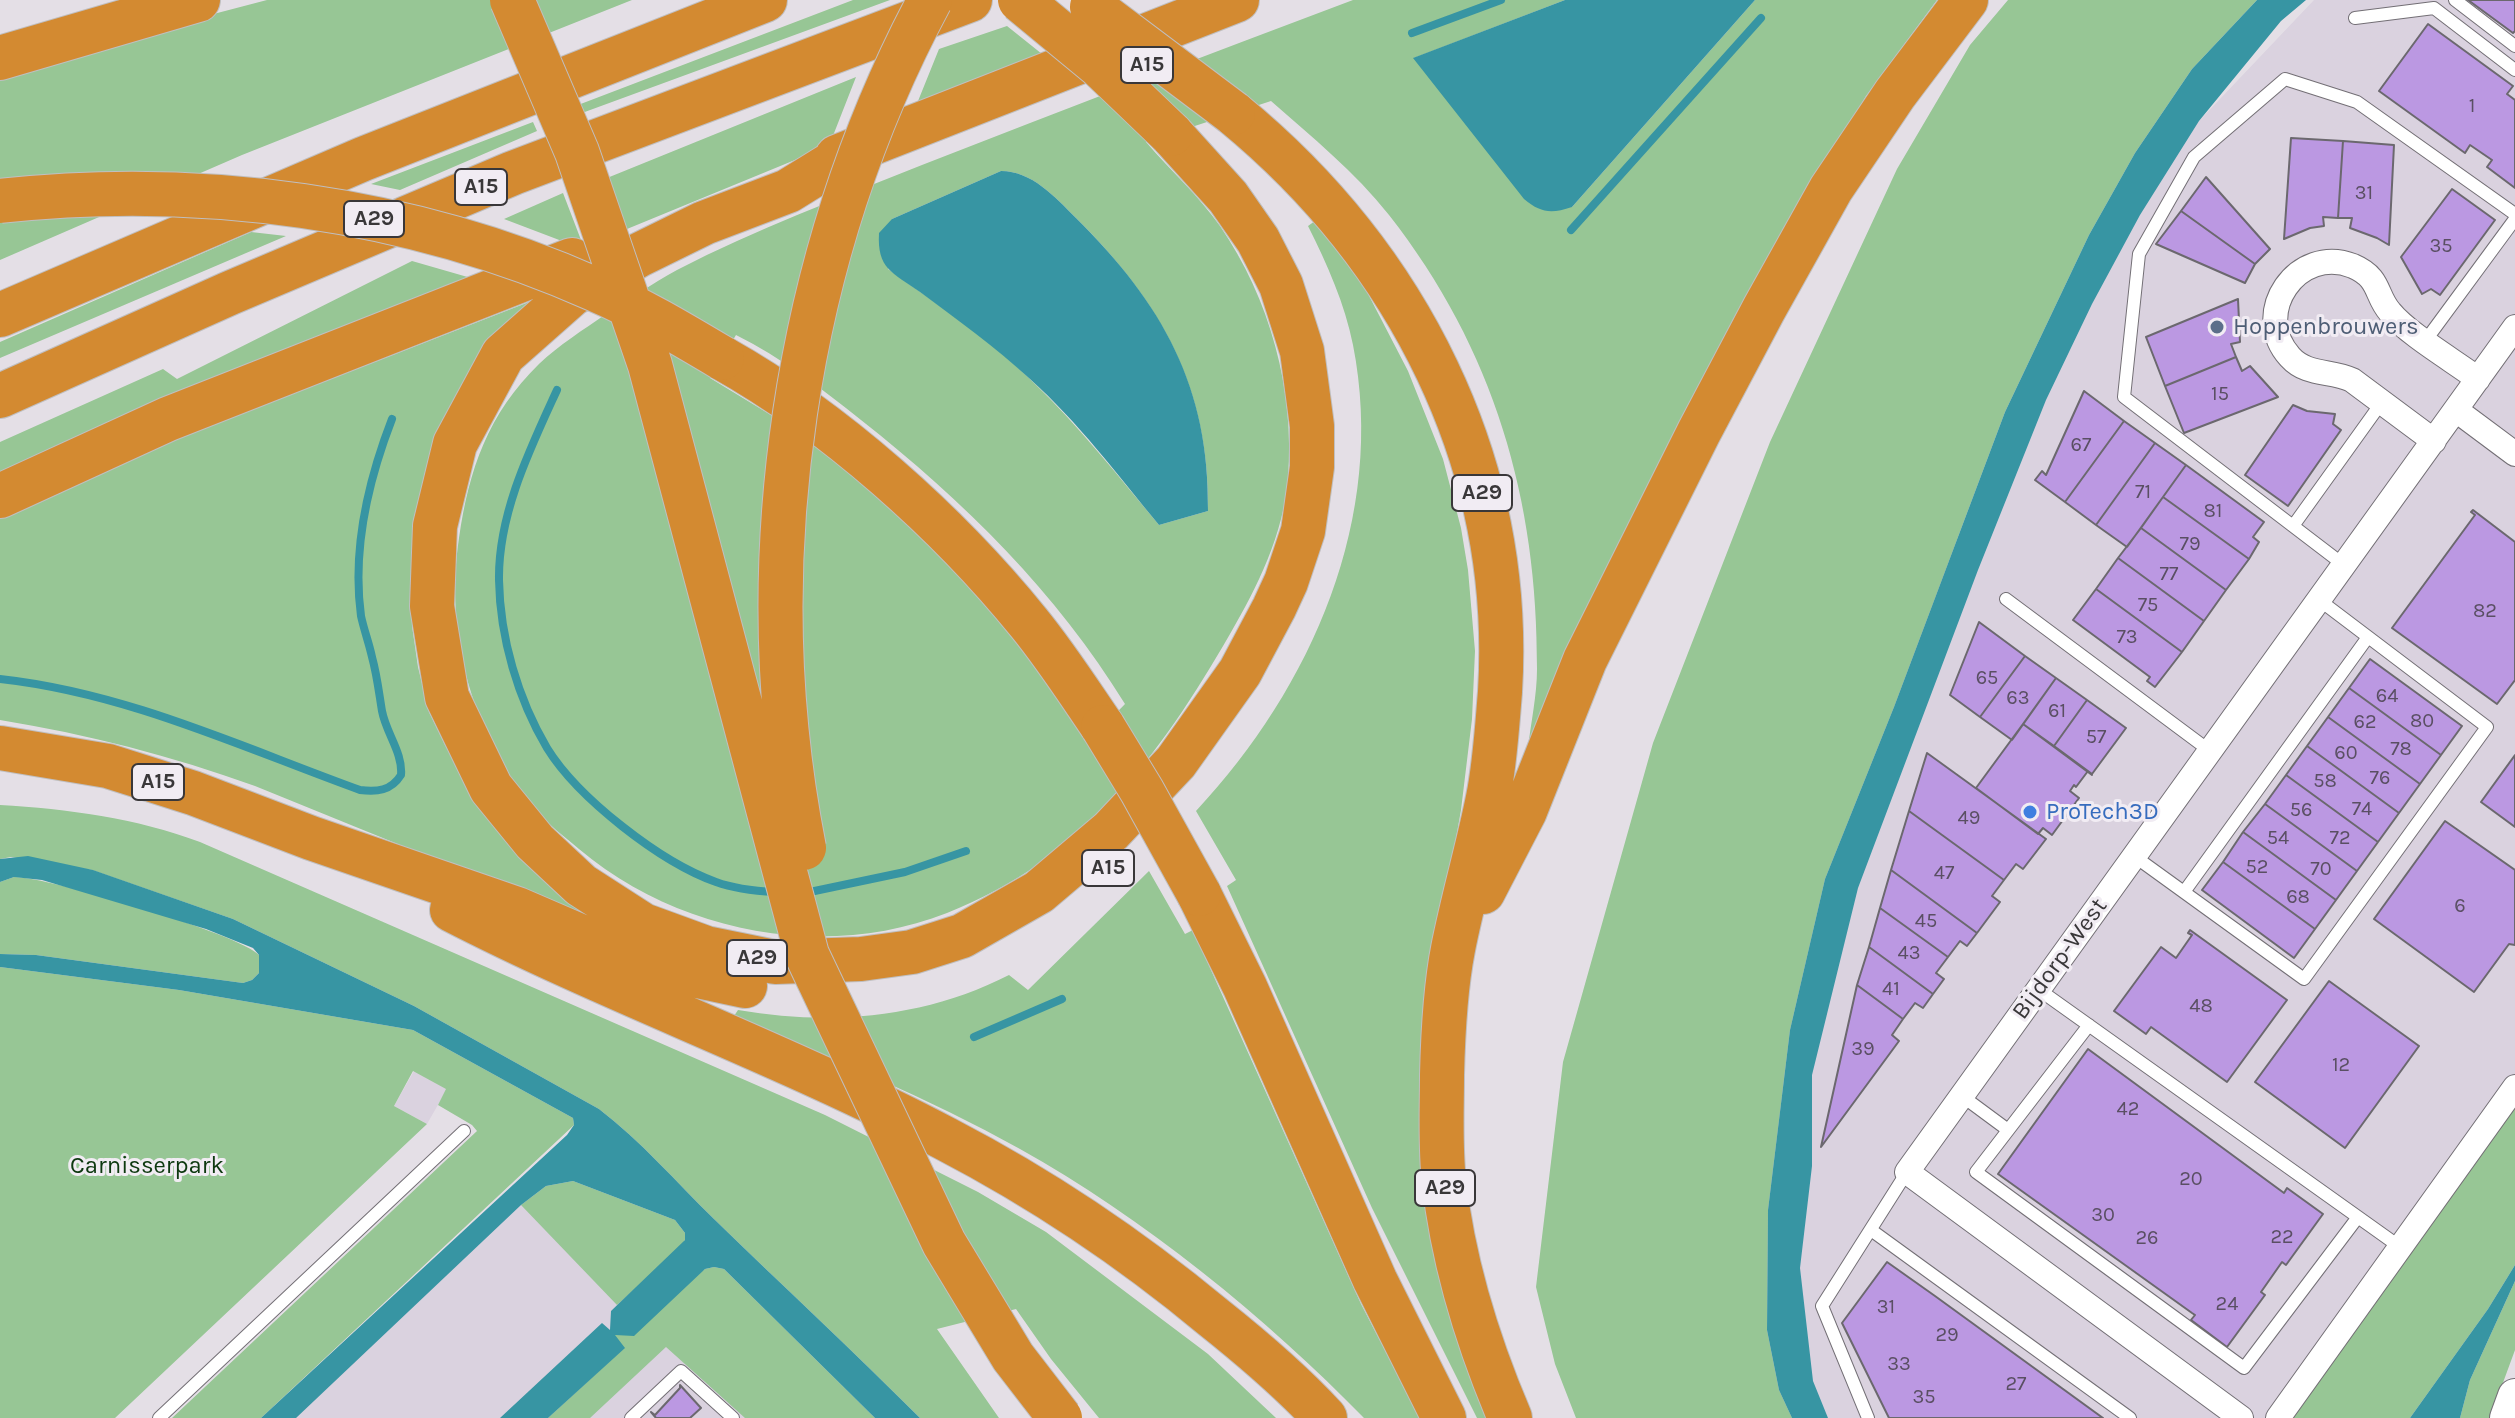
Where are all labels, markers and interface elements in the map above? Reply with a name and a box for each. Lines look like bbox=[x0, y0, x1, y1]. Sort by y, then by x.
road number: A15 bbox=[1121, 47, 1173, 83]
house number: 1 bbox=[2469, 94, 2475, 118]
road number: A15 bbox=[455, 169, 507, 205]
house number: 31 bbox=[2355, 181, 2373, 205]
road number: A29 bbox=[344, 201, 404, 237]
house number: 35 bbox=[2429, 234, 2453, 258]
place label: Hoppenbrouwers bbox=[2233, 313, 2419, 341]
marker: Hoppenbrouwers bbox=[2208, 318, 2226, 336]
house number: 15 bbox=[2211, 382, 2229, 406]
house number: 67 bbox=[2071, 433, 2091, 457]
road number: A29 bbox=[1452, 475, 1512, 511]
house number: 71 bbox=[2135, 480, 2151, 504]
house number: 81 bbox=[2204, 499, 2222, 523]
house number: 79 bbox=[2180, 532, 2200, 556]
house number: 77 bbox=[2160, 562, 2178, 586]
house number: 75 bbox=[2138, 593, 2158, 617]
house number: 82 bbox=[2473, 599, 2497, 623]
house number: 73 bbox=[2116, 625, 2138, 649]
house number: 65 bbox=[1976, 666, 1998, 690]
house number: 64 bbox=[2376, 684, 2398, 708]
house number: 63 bbox=[2006, 686, 2030, 710]
house number: 61 bbox=[2048, 699, 2066, 723]
house number: 80 bbox=[2410, 709, 2434, 733]
house number: 62 bbox=[2353, 710, 2377, 734]
house number: 57 bbox=[2086, 725, 2106, 749]
house number: 78 bbox=[2390, 737, 2412, 761]
house number: 60 bbox=[2334, 741, 2358, 765]
road number: A15 bbox=[132, 764, 184, 800]
house number: 76 bbox=[2370, 766, 2390, 790]
house number: 58 bbox=[2313, 769, 2337, 793]
house number: 74 bbox=[2352, 797, 2372, 821]
place label: ProTech3D bbox=[2046, 798, 2159, 826]
house number: 56 bbox=[2290, 798, 2312, 822]
marker: ProTech3D bbox=[2021, 803, 2039, 821]
house number: 49 bbox=[1958, 806, 1980, 830]
house number: 54 bbox=[2267, 826, 2289, 850]
house number: 72 bbox=[2330, 826, 2350, 850]
road number: A15 bbox=[1082, 850, 1134, 886]
house number: 52 bbox=[2246, 855, 2268, 879]
house number: 70 bbox=[2310, 857, 2332, 881]
house number: 47 bbox=[1934, 861, 1954, 885]
house number: 68 bbox=[2286, 885, 2310, 909]
street label: Bijdorp-West bbox=[2006, 893, 2114, 1025]
house number: 6 bbox=[2454, 894, 2466, 918]
house number: 45 bbox=[1915, 909, 1937, 933]
road number: A29 bbox=[727, 940, 787, 976]
house number: 43 bbox=[1898, 941, 1920, 965]
house number: 41 bbox=[1882, 977, 1900, 1001]
house number: 48 bbox=[2189, 994, 2213, 1018]
house number: 39 bbox=[1851, 1037, 1875, 1061]
house number: 12 bbox=[2332, 1053, 2350, 1077]
house number: 42 bbox=[2117, 1097, 2139, 1121]
park label: Carnisserpark bbox=[70, 1152, 224, 1180]
house number: 20 bbox=[2179, 1167, 2203, 1191]
road number: A29 bbox=[1415, 1170, 1475, 1206]
house number: 30 bbox=[2091, 1203, 2115, 1227]
house number: 22 bbox=[2270, 1225, 2294, 1249]
house number: 26 bbox=[2135, 1226, 2159, 1250]
house number: 24 bbox=[2216, 1292, 2238, 1316]
house number: 31 bbox=[1877, 1295, 1895, 1319]
house number: 29 bbox=[1935, 1323, 1959, 1347]
house number: 33 bbox=[1887, 1352, 1911, 1376]
house number: 27 bbox=[2006, 1372, 2026, 1396]
house number: 35 bbox=[1912, 1385, 1936, 1409]

